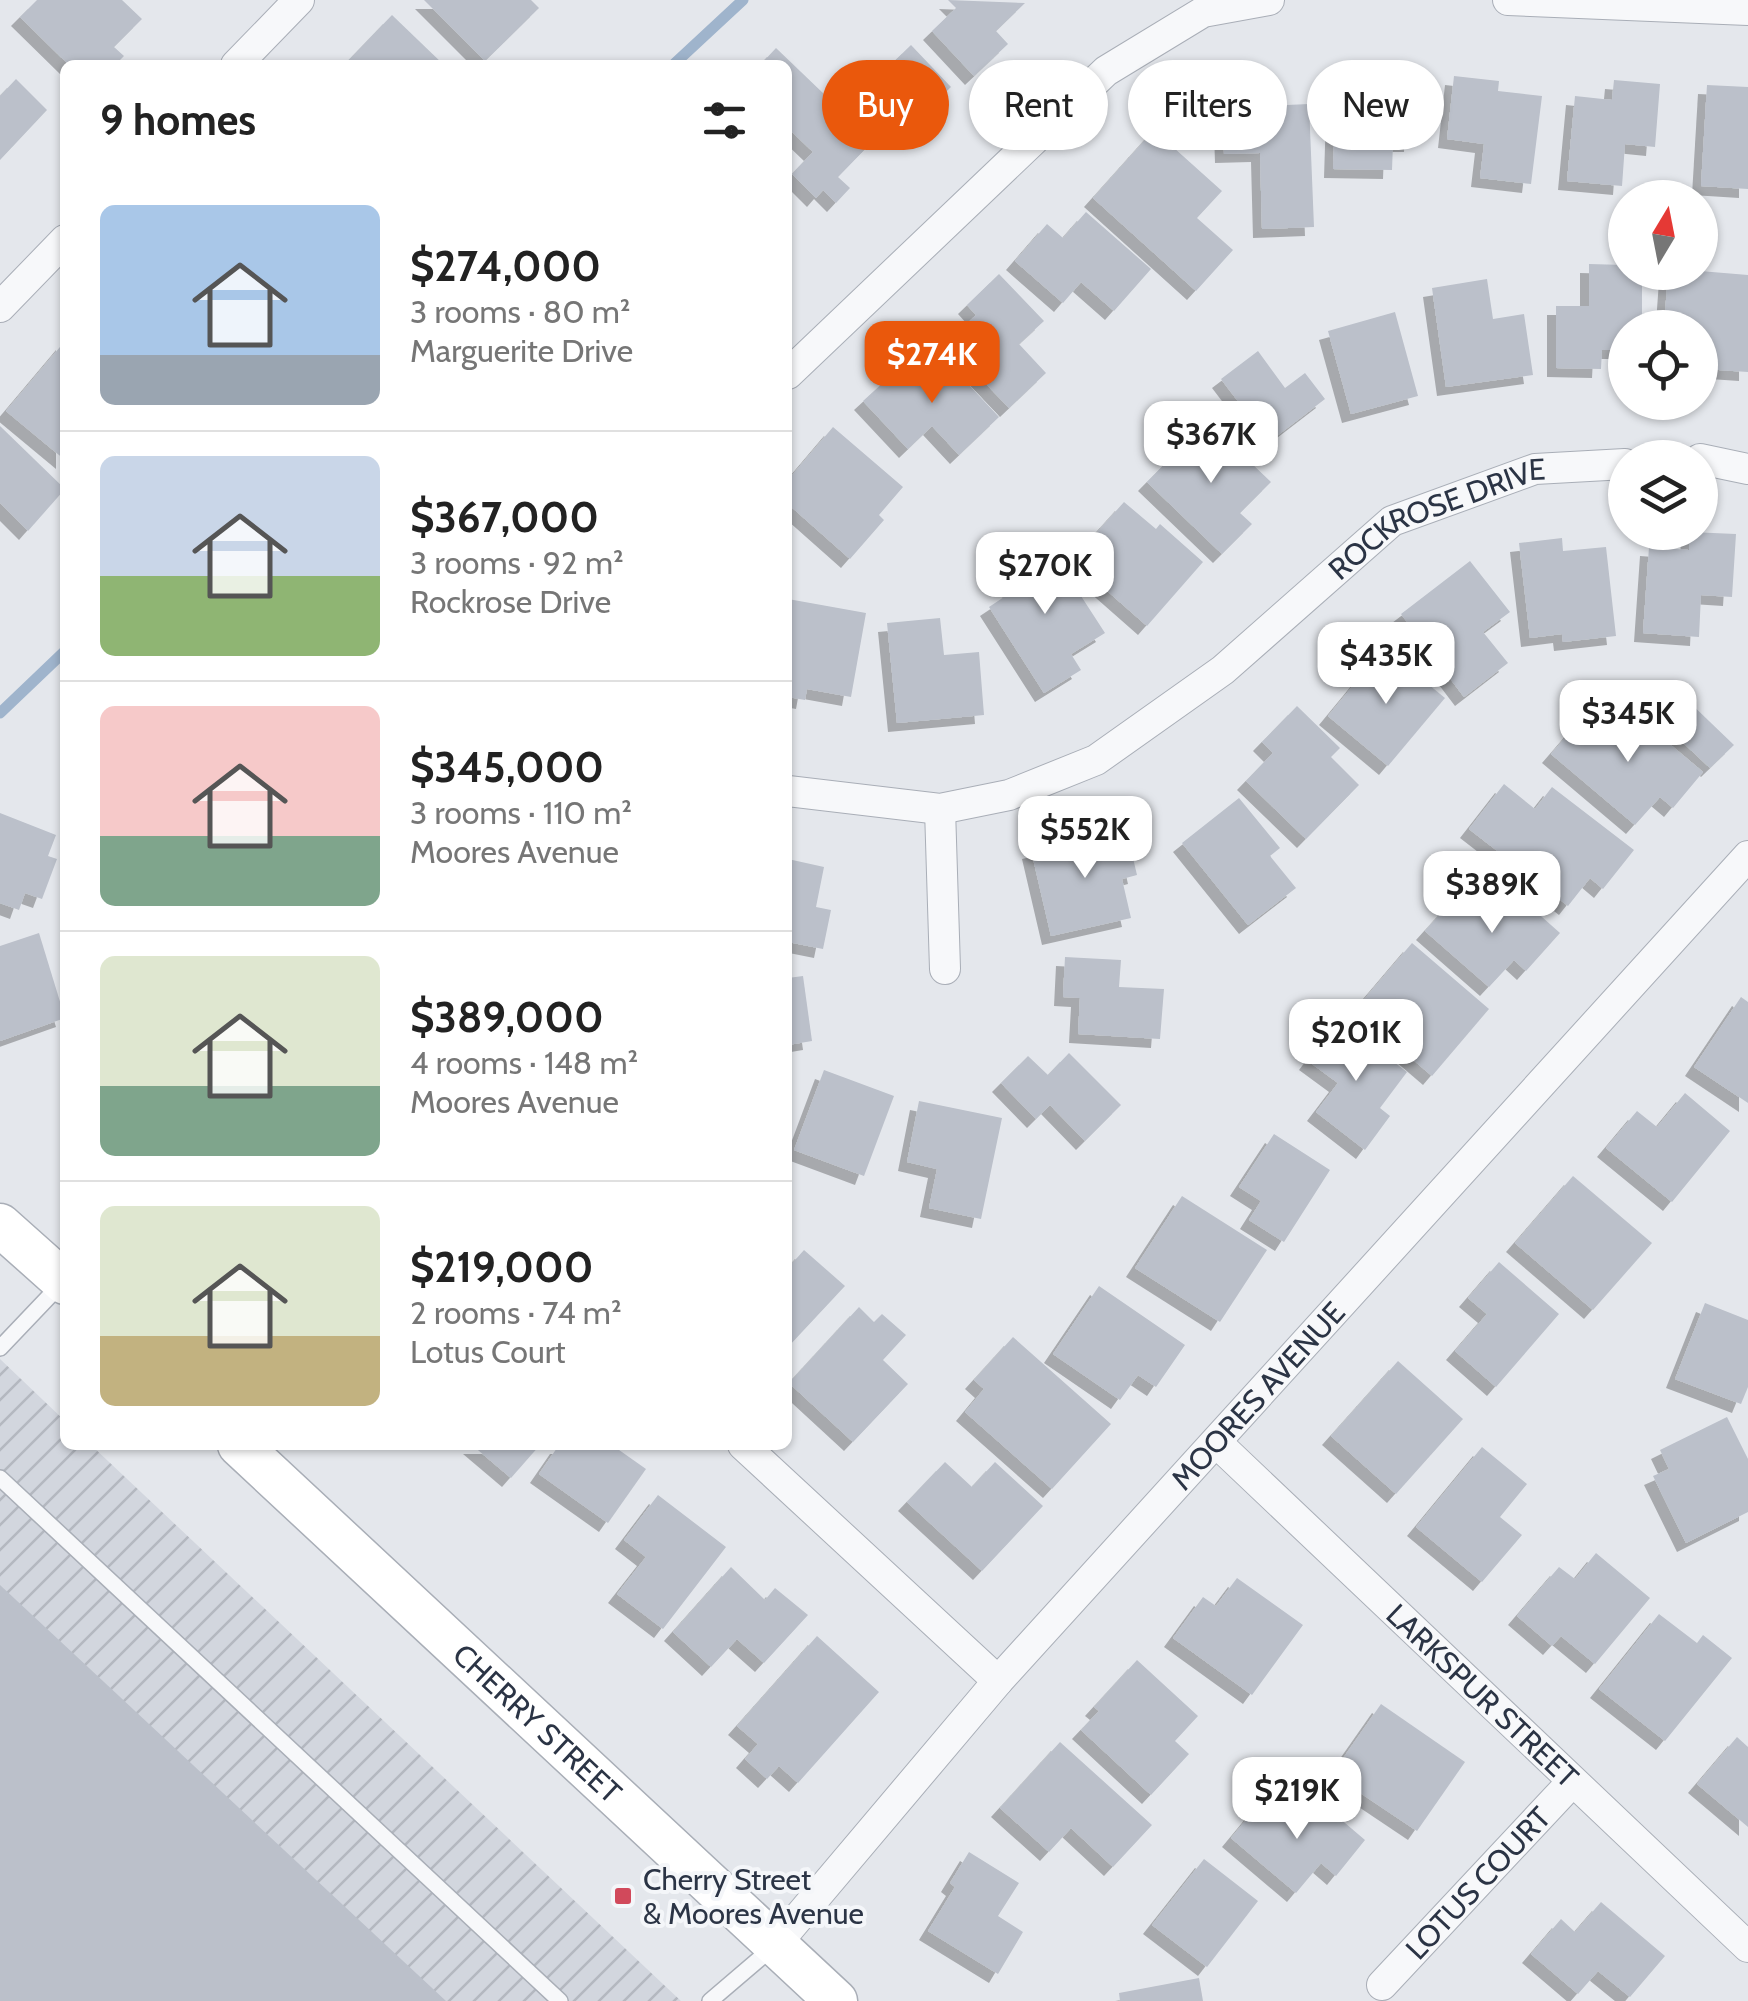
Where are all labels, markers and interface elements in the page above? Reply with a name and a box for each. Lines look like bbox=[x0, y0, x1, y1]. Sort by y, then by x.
chip: Buy bbox=[822, 60, 949, 150]
chip: Rent bbox=[969, 60, 1108, 150]
chip: Filters bbox=[1128, 60, 1287, 150]
chip: New bbox=[1307, 60, 1444, 150]
icon: filters bbox=[697, 93, 752, 148]
text: 9 homes bbox=[100, 94, 256, 146]
north arrow bbox=[1608, 180, 1718, 290]
map controls bbox=[1608, 180, 1718, 550]
text: $274,000 bbox=[410, 240, 601, 292]
icon: home bbox=[180, 245, 300, 365]
text: 3 rooms · 80 m² bbox=[410, 292, 630, 331]
button: locate bbox=[1608, 310, 1718, 420]
pin: $274K bbox=[862, 321, 1002, 406]
text: Marguerite Drive bbox=[410, 331, 633, 370]
text: $274K bbox=[887, 334, 977, 373]
pin: $367K bbox=[1141, 401, 1281, 486]
text: $367K bbox=[1166, 414, 1256, 453]
button: layers bbox=[1608, 440, 1718, 550]
street label: ROCKROSE DRIVE bbox=[1321, 450, 1546, 587]
text: $367,000 bbox=[410, 491, 599, 543]
icon: home bbox=[180, 496, 300, 616]
pin: $270K bbox=[975, 532, 1115, 617]
text: 3 rooms · 92 m² bbox=[410, 543, 624, 582]
text: $270K bbox=[998, 545, 1092, 584]
text: Rockrose Drive bbox=[410, 582, 611, 621]
pin: $435K bbox=[1316, 622, 1456, 707]
text: $435K bbox=[1340, 635, 1432, 674]
pin: $345K bbox=[1558, 680, 1698, 765]
text: $345K bbox=[1582, 693, 1674, 732]
text: $345,000 bbox=[410, 741, 604, 793]
icon: home bbox=[180, 746, 300, 866]
text: 3 rooms · 110 m² bbox=[410, 793, 632, 832]
pin: $552K bbox=[1015, 796, 1155, 881]
text: $552K bbox=[1040, 809, 1130, 848]
text: Moores Avenue bbox=[410, 832, 619, 871]
pin: $389K bbox=[1422, 851, 1562, 936]
text: $389K bbox=[1445, 864, 1539, 903]
text: $389,000 bbox=[410, 991, 604, 1043]
icon: home bbox=[180, 996, 300, 1116]
pin: $201K bbox=[1286, 999, 1426, 1084]
text: $201K bbox=[1311, 1012, 1401, 1051]
text: 4 rooms · 148 m² bbox=[410, 1043, 638, 1082]
text: Moores Avenue bbox=[410, 1082, 619, 1121]
text: $219,000 bbox=[410, 1241, 593, 1293]
icon: home bbox=[180, 1246, 300, 1366]
text: 2 rooms · 74 m² bbox=[410, 1293, 622, 1332]
street label: MOORES AVENUE bbox=[1163, 1294, 1352, 1497]
text: Lotus Court bbox=[410, 1332, 566, 1371]
street label: LARKSPUR STREET bbox=[1379, 1596, 1586, 1795]
street label: CHERRY STREET bbox=[446, 1636, 630, 1810]
pin: $219K bbox=[1227, 1757, 1367, 1842]
text: $219K bbox=[1254, 1770, 1340, 1809]
street label: LOTUS COURT bbox=[1397, 1799, 1558, 1967]
place label: Cherry Street & Moores Avenue bbox=[643, 1861, 864, 1932]
marker: Cherry Street & Moores Avenue bbox=[612, 1885, 634, 1907]

